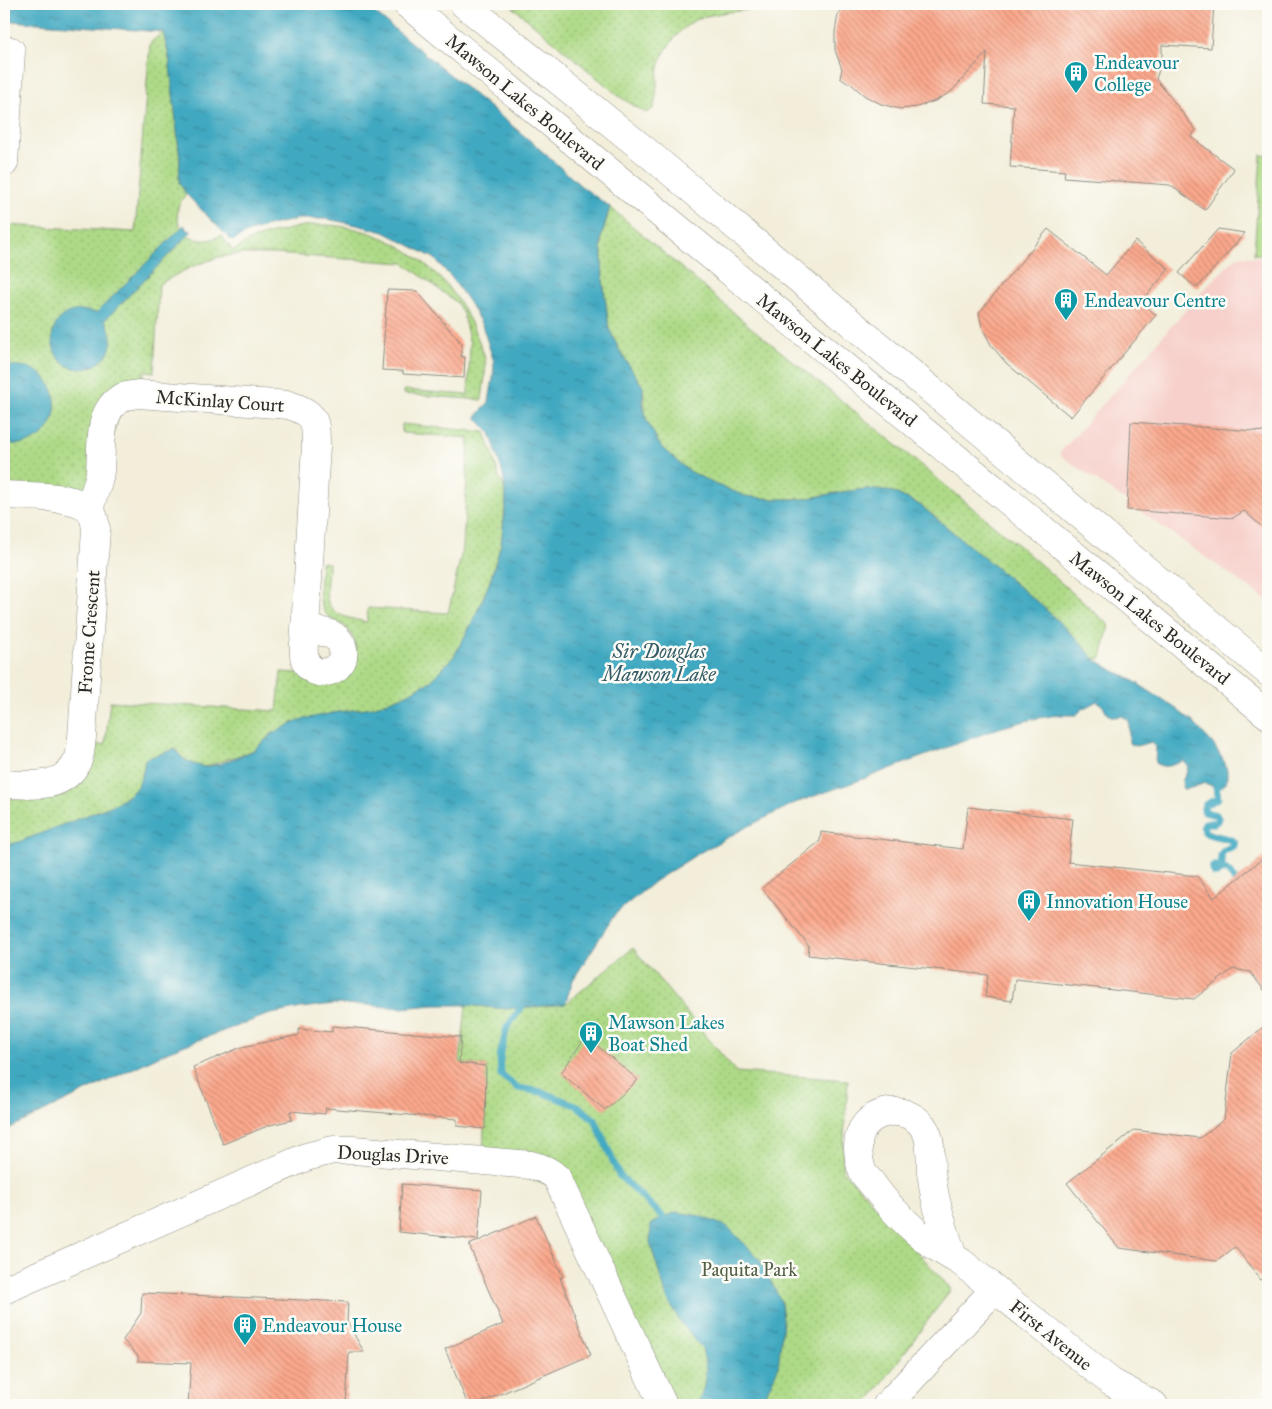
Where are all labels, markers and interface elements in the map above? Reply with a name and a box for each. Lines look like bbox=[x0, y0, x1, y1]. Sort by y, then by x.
street label: Mawson Lakes Boulevard bbox=[441, 29, 609, 175]
place label: Endeavour College bbox=[1094, 51, 1180, 97]
building icon: Endeavour College bbox=[1063, 60, 1089, 94]
building icon: Endeavour Centre bbox=[1053, 287, 1079, 321]
street label: Mawson Lakes Boulevard bbox=[752, 288, 922, 432]
place label: Endeavour Centre bbox=[1084, 289, 1226, 312]
street label: McKinlay Court bbox=[155, 385, 285, 417]
street label: Mawson Lakes Boulevard bbox=[1065, 546, 1235, 690]
street label: Frome Crescent bbox=[73, 569, 105, 695]
water label: Sir Douglas Mawson Lake bbox=[600, 639, 716, 686]
building icon: Innovation House bbox=[1016, 888, 1042, 922]
place label: Innovation House bbox=[1046, 890, 1188, 913]
place label: Mawson Lakes Boat Shed bbox=[608, 1011, 725, 1056]
building icon: Mawson Lakes Boat Shed bbox=[578, 1020, 604, 1054]
street label: Douglas Drive bbox=[337, 1141, 450, 1170]
park label: Paquita Park bbox=[701, 1258, 797, 1282]
street label: First Avenue bbox=[1005, 1295, 1097, 1375]
building icon: Endeavour House bbox=[232, 1312, 258, 1346]
place label: Endeavour House bbox=[262, 1314, 402, 1337]

